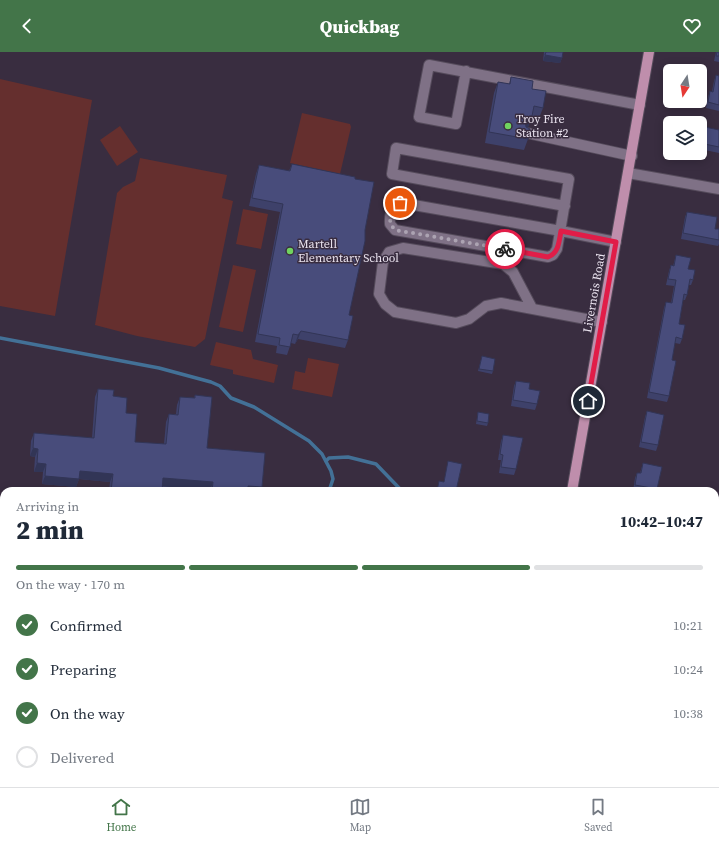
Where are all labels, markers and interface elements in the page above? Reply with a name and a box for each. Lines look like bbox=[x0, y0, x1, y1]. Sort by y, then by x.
text: Quickbag bbox=[320, 14, 399, 39]
icon: back bbox=[16, 15, 38, 37]
icon: heart bbox=[681, 15, 703, 37]
north arrow bbox=[663, 64, 707, 108]
map controls bbox=[663, 64, 707, 160]
place label: Troy Fire Station #2 bbox=[516, 111, 568, 141]
button: layers bbox=[663, 116, 707, 160]
marker: Troy Fire Station #2 bbox=[503, 121, 513, 131]
pin bbox=[383, 186, 417, 220]
icon: bag bbox=[389, 192, 411, 214]
courier bbox=[485, 229, 525, 269]
place label: Martell Elementary School bbox=[298, 236, 399, 266]
icon: bike bbox=[494, 238, 516, 260]
marker: Martell Elementary School bbox=[285, 246, 295, 256]
street label: Livernois Road bbox=[579, 252, 609, 334]
pin bbox=[571, 384, 605, 418]
icon: home bbox=[577, 390, 599, 412]
text: Arriving in bbox=[16, 498, 79, 515]
text: 10:42–10:47 bbox=[620, 511, 703, 532]
text: 2 min bbox=[16, 512, 84, 548]
text: On the way · 170 m bbox=[16, 576, 125, 593]
icon: check bbox=[16, 614, 38, 636]
text: Confirmed bbox=[50, 615, 122, 636]
text: 10:21 bbox=[673, 617, 703, 634]
icon: check bbox=[16, 658, 38, 680]
text: Preparing bbox=[50, 659, 116, 680]
text: 10:24 bbox=[673, 661, 703, 678]
icon: check bbox=[16, 702, 38, 724]
text: On the way bbox=[50, 703, 125, 724]
text: 10:38 bbox=[673, 705, 703, 722]
text: Delivered bbox=[50, 747, 114, 768]
tab: Home bbox=[106, 796, 136, 835]
tab: Map bbox=[349, 796, 371, 835]
tab: Saved bbox=[584, 796, 613, 835]

